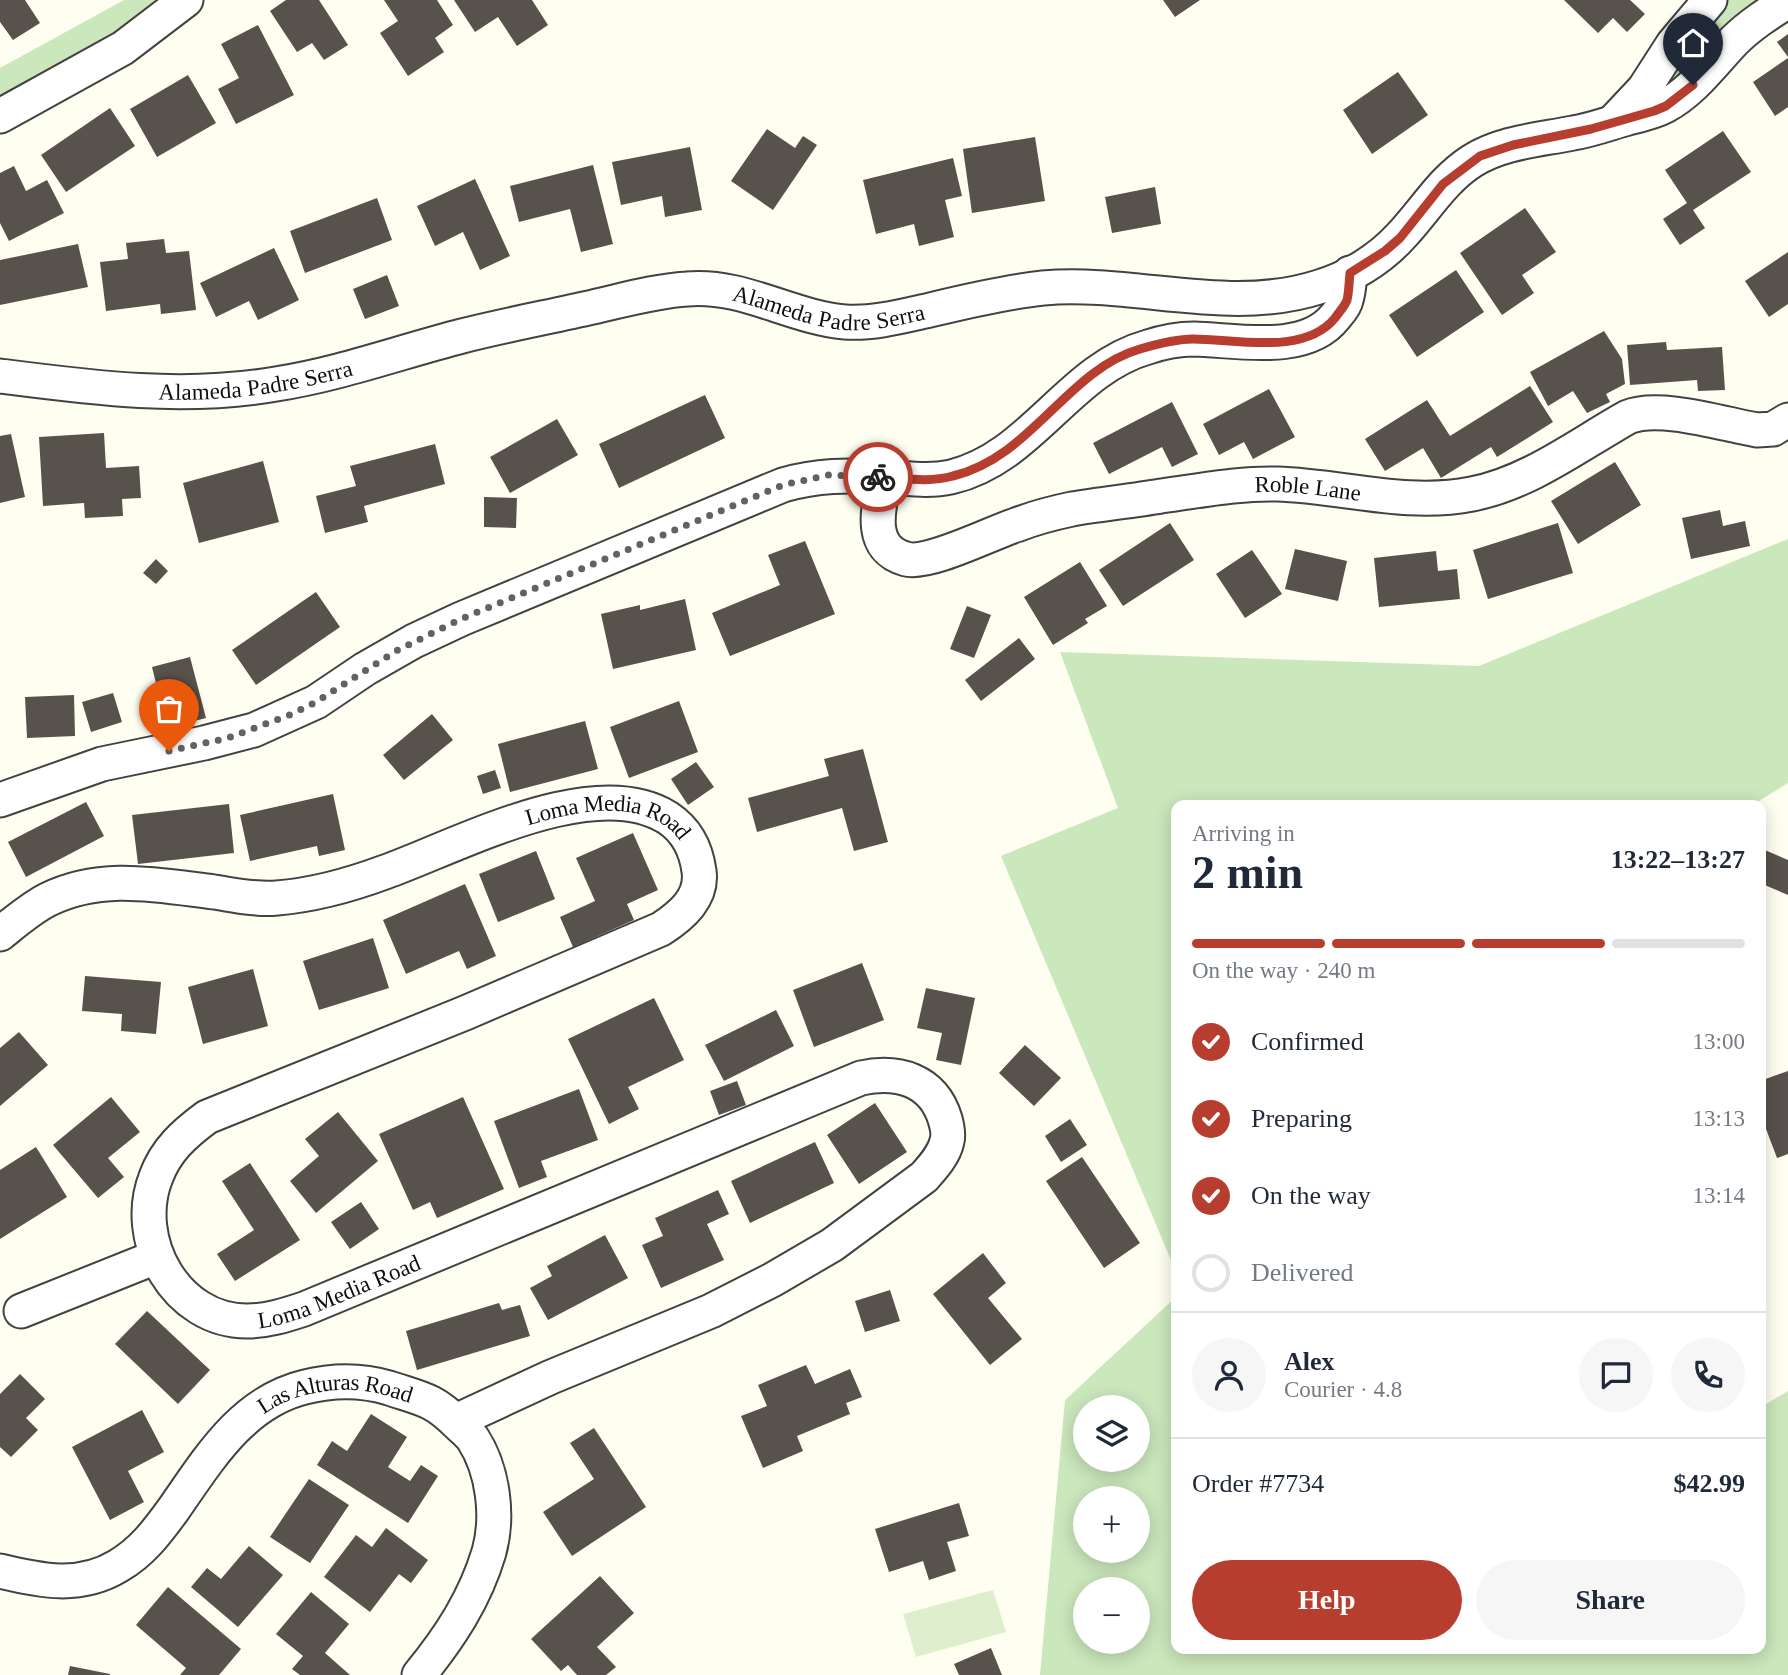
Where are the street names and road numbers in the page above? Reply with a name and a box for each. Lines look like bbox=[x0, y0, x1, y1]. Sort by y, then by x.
street label: Alameda Padre Serra bbox=[730, 281, 927, 335]
street label: Alameda Padre Serra bbox=[158, 356, 355, 405]
street label: Roble Lane bbox=[1254, 472, 1362, 506]
street label: Loma Media Road bbox=[522, 791, 696, 845]
street label: Loma Media Road bbox=[256, 1250, 425, 1333]
street label: Las Alturas Road bbox=[253, 1370, 416, 1419]

